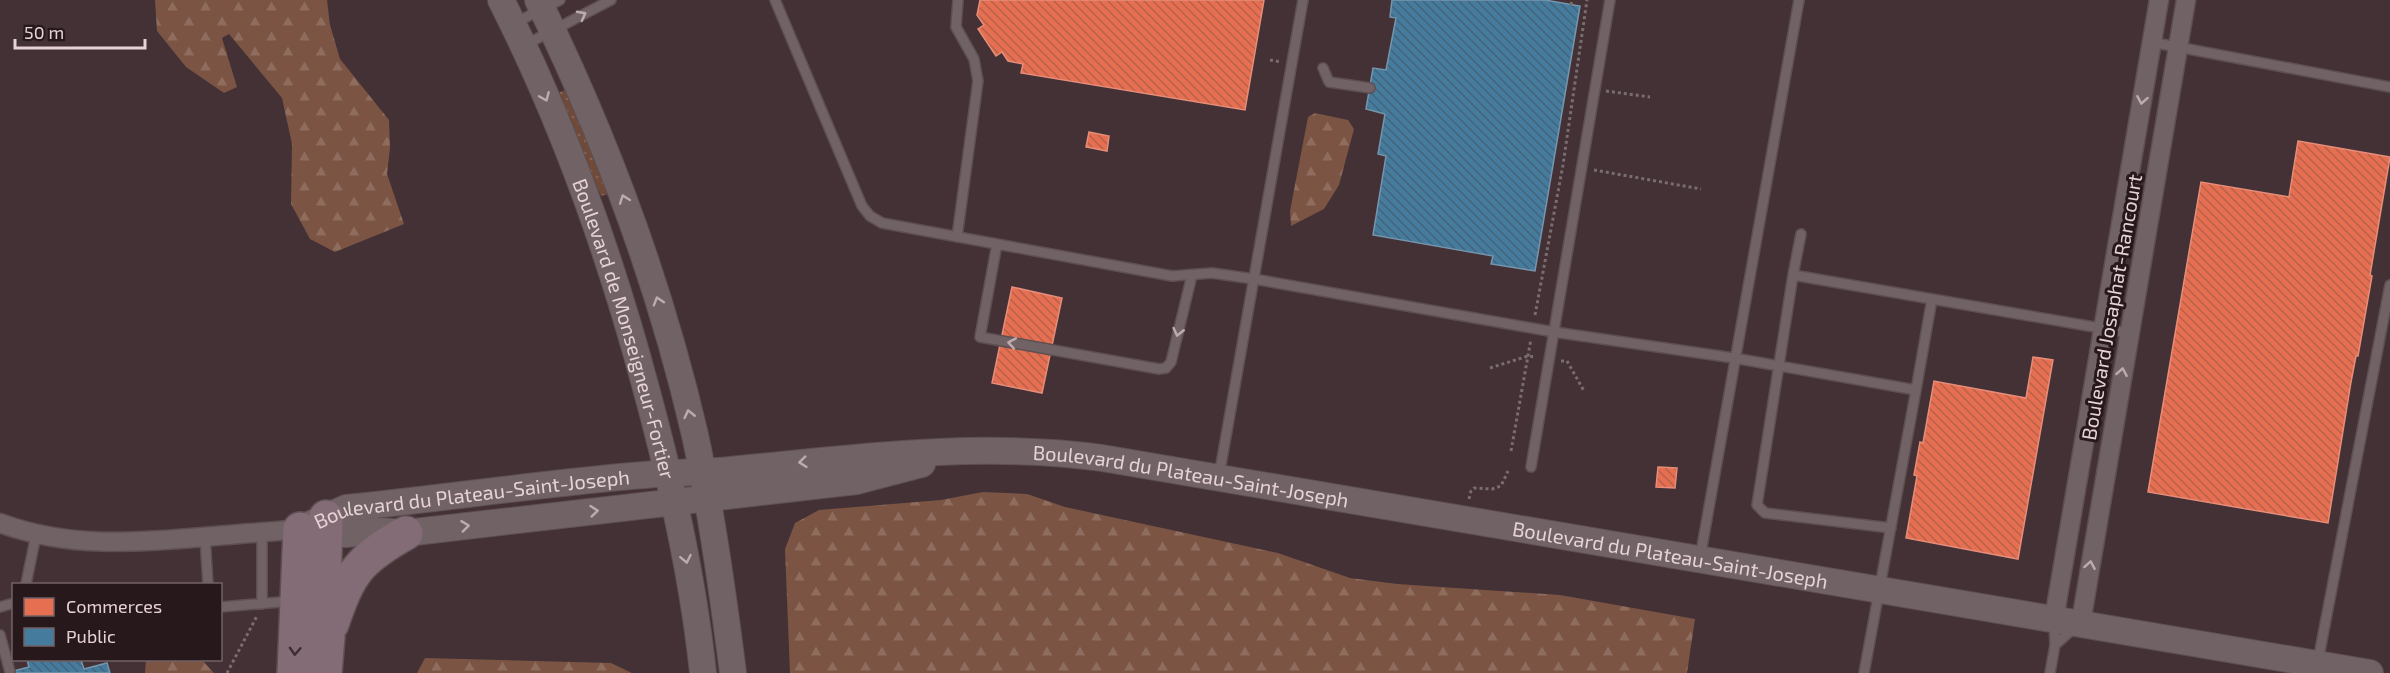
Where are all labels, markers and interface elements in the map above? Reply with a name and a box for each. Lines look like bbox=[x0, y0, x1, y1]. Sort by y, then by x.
one-way arrow bbox=[576, 11, 587, 22]
scale bar bbox=[15, 12, 146, 50]
text: 50 m bbox=[24, 21, 64, 43]
one-way arrow bbox=[538, 91, 550, 102]
one-way arrow bbox=[2136, 95, 2148, 104]
street label: Boulevard Josaphat-Rancourt bbox=[2076, 172, 2146, 442]
street label: Boulevard de Monseigneur-Fortier bbox=[568, 175, 681, 481]
one-way arrow bbox=[618, 194, 631, 205]
one-way arrow bbox=[653, 296, 665, 307]
one-way arrow bbox=[1173, 327, 1186, 337]
one-way arrow bbox=[1007, 337, 1017, 350]
one-way arrow bbox=[2116, 368, 2128, 377]
one-way arrow bbox=[684, 409, 697, 419]
street label: Boulevard du Plateau-Saint-Joseph bbox=[1032, 440, 1351, 512]
one-way arrow bbox=[798, 455, 807, 468]
street label: Boulevard du Plateau-Saint-Joseph bbox=[310, 464, 631, 533]
one-way arrow bbox=[590, 505, 599, 518]
street label: Boulevard du Plateau-Saint-Joseph bbox=[1511, 516, 1830, 593]
one-way arrow bbox=[460, 520, 469, 532]
one-way arrow bbox=[679, 554, 692, 564]
one-way arrow bbox=[2083, 560, 2096, 570]
legend bbox=[12, 583, 222, 661]
text: Commerces bbox=[66, 595, 162, 617]
text: Public bbox=[66, 625, 116, 647]
one-way arrow bbox=[289, 646, 302, 655]

